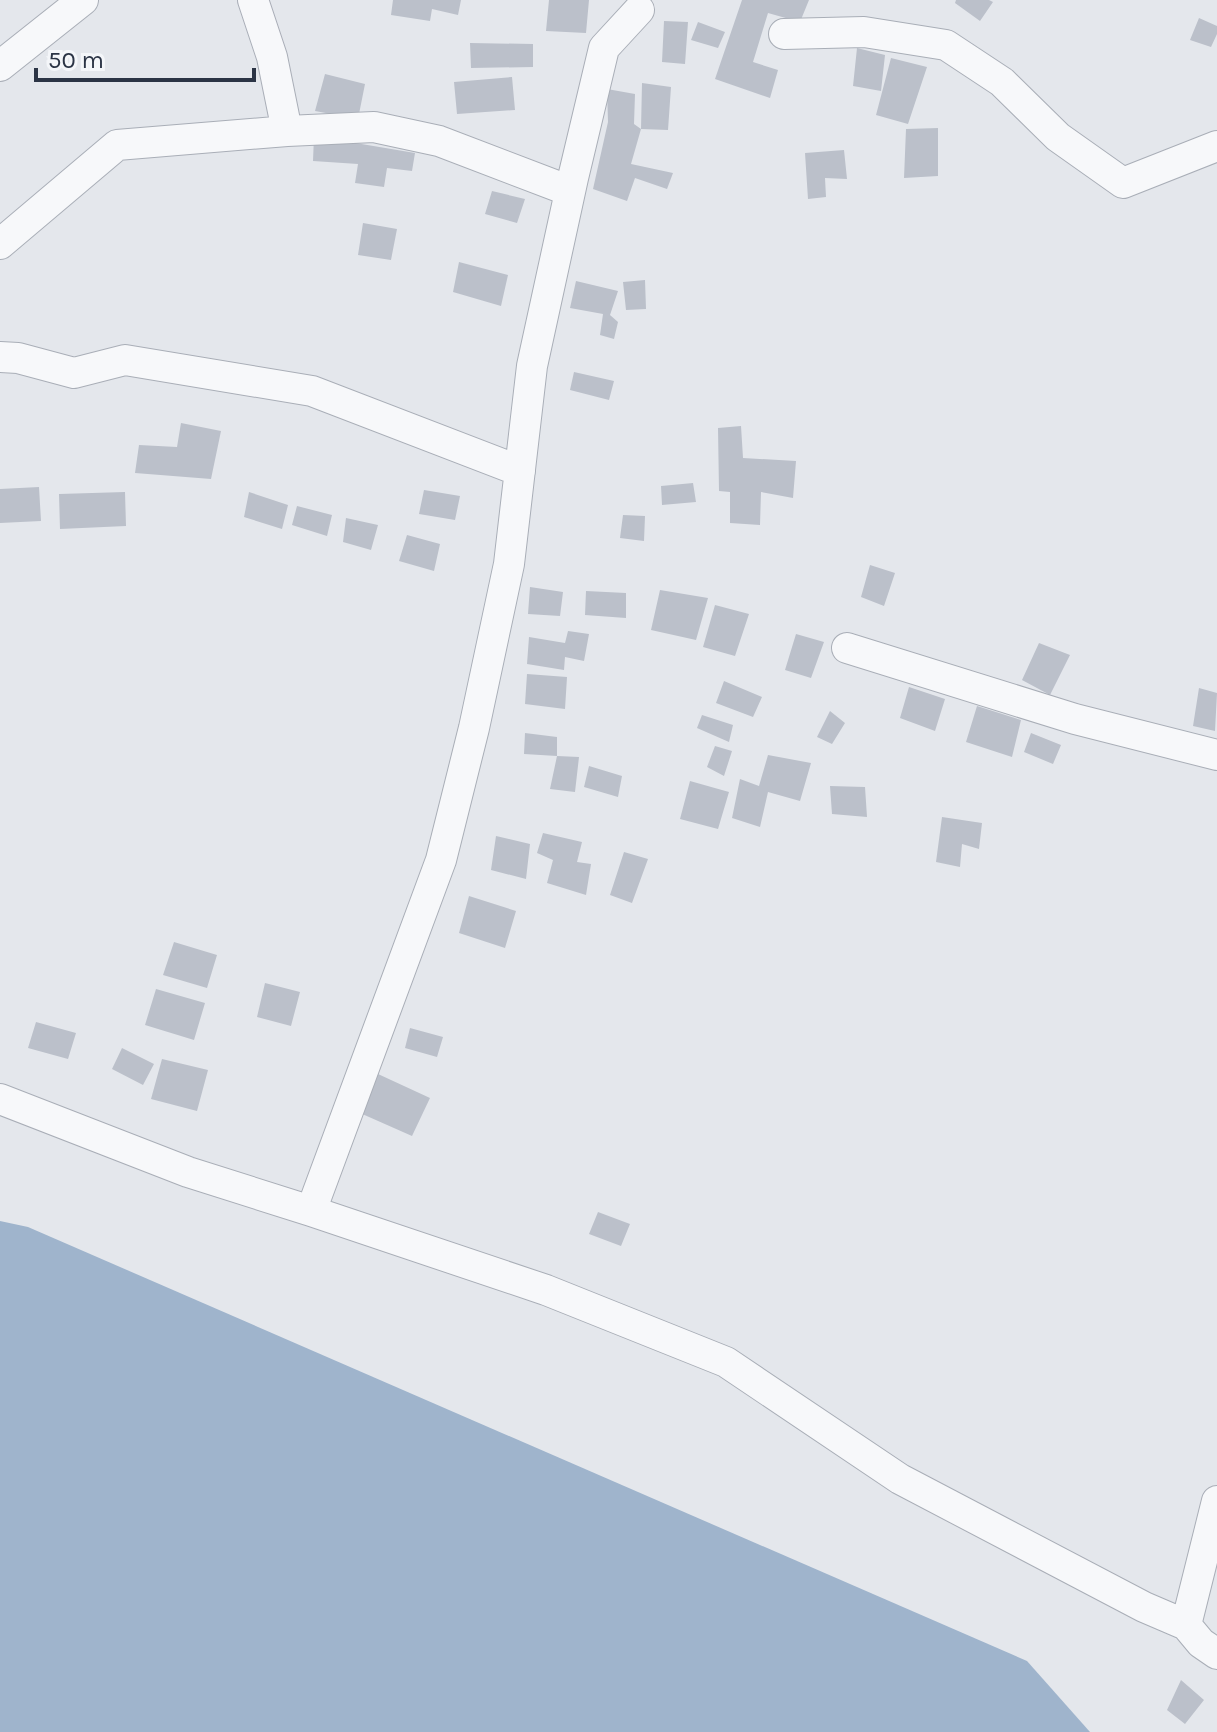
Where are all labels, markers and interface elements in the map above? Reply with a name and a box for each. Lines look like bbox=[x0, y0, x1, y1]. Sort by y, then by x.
scale bar bbox=[36, 32, 254, 82]
text: 50 m bbox=[48, 46, 104, 74]

